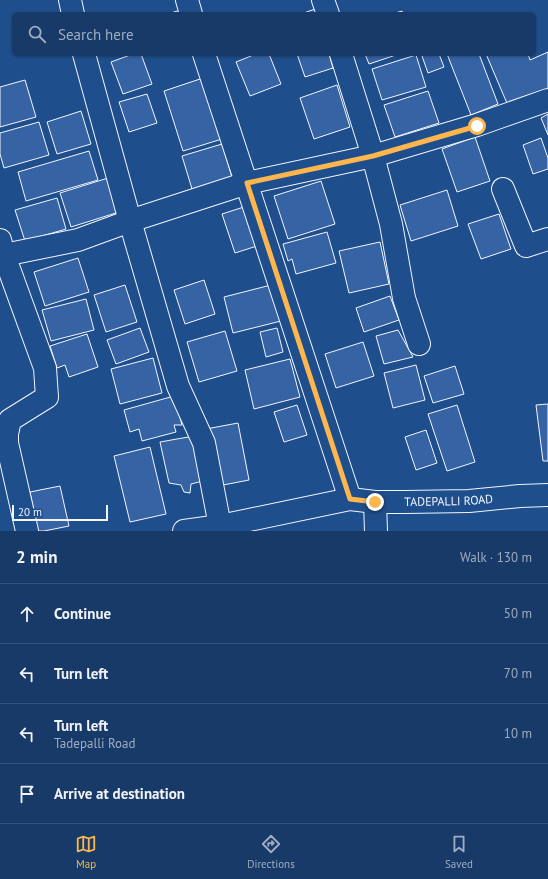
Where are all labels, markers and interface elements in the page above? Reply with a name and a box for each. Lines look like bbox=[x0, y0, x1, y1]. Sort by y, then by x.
search box bbox=[12, 12, 536, 56]
icon: search bbox=[26, 23, 48, 45]
text: Search here bbox=[58, 25, 134, 44]
route start bbox=[468, 117, 486, 135]
street label: TADEPALLI ROAD bbox=[404, 491, 494, 509]
route end bbox=[366, 493, 384, 511]
scale bar bbox=[12, 503, 108, 522]
text: 20 m bbox=[18, 505, 42, 519]
text: 2 min bbox=[16, 546, 57, 568]
text: Walk · 130 m bbox=[460, 549, 532, 566]
icon: ahead bbox=[16, 603, 38, 625]
text: Continue bbox=[54, 604, 111, 623]
text: 50 m bbox=[504, 605, 532, 622]
icon: left bbox=[16, 663, 38, 685]
text: Turn left bbox=[54, 664, 108, 683]
text: 70 m bbox=[504, 665, 532, 682]
text: Turn left bbox=[54, 716, 108, 735]
icon: left bbox=[16, 723, 38, 745]
text: 10 m bbox=[504, 725, 532, 742]
text: Tadepalli Road bbox=[54, 735, 135, 752]
icon: arrive bbox=[16, 783, 38, 805]
text: Arrive at destination bbox=[54, 784, 185, 803]
tab: Map bbox=[75, 833, 97, 871]
tab: Directions bbox=[247, 833, 295, 871]
tab: Saved bbox=[445, 833, 473, 871]

